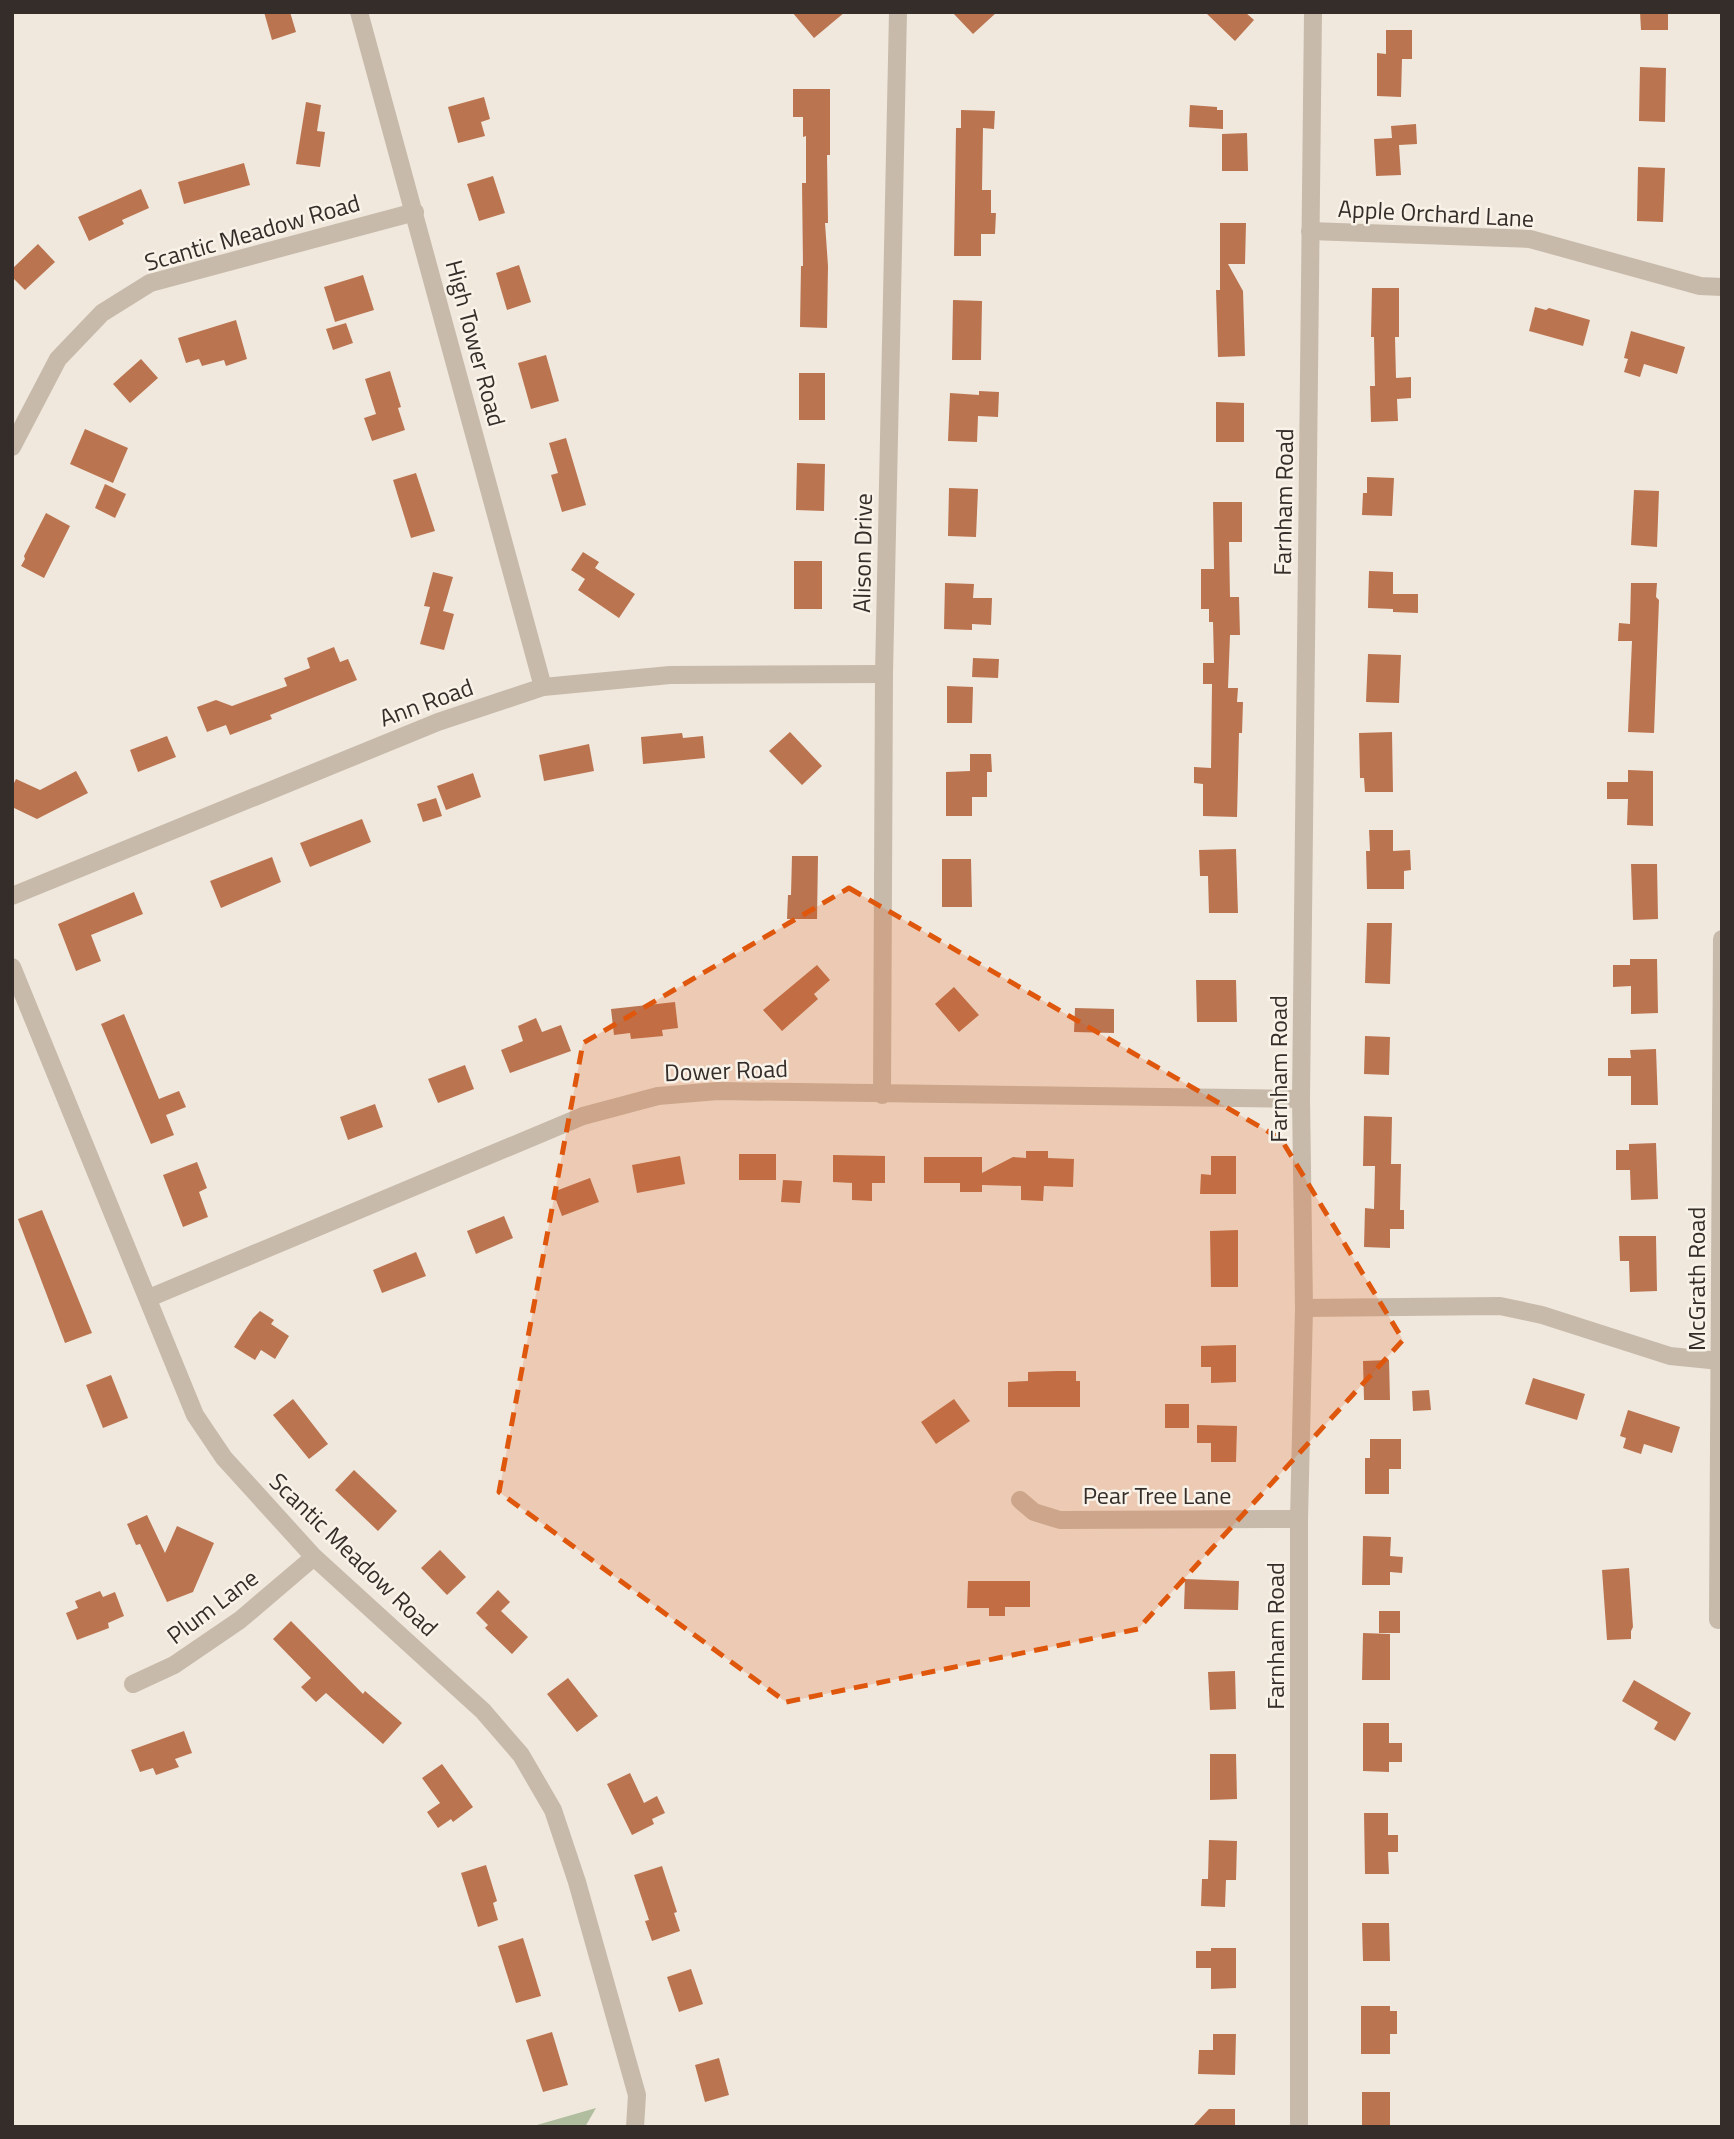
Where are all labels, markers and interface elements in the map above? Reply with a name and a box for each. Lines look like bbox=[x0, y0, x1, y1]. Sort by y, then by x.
street label: Scantic Meadow Road bbox=[140, 184, 364, 280]
street label: Apple Orchard Lane bbox=[1337, 190, 1535, 236]
street label: High Tower Road bbox=[437, 256, 515, 430]
street label: Farnham Road bbox=[1264, 428, 1302, 576]
street label: Alison Drive bbox=[843, 493, 881, 613]
street label: Ann Road bbox=[374, 668, 478, 736]
street label: Farnham Road bbox=[1260, 995, 1296, 1143]
street label: Dower Road bbox=[663, 1050, 789, 1090]
street label: McGrath Road bbox=[1678, 1207, 1714, 1351]
street label: Scantic Meadow Road bbox=[261, 1464, 447, 1644]
street label: Pear Tree Lane bbox=[1083, 1477, 1231, 1513]
street label: Plum Lane bbox=[159, 1560, 265, 1652]
street label: Farnham Road bbox=[1257, 1562, 1293, 1710]

